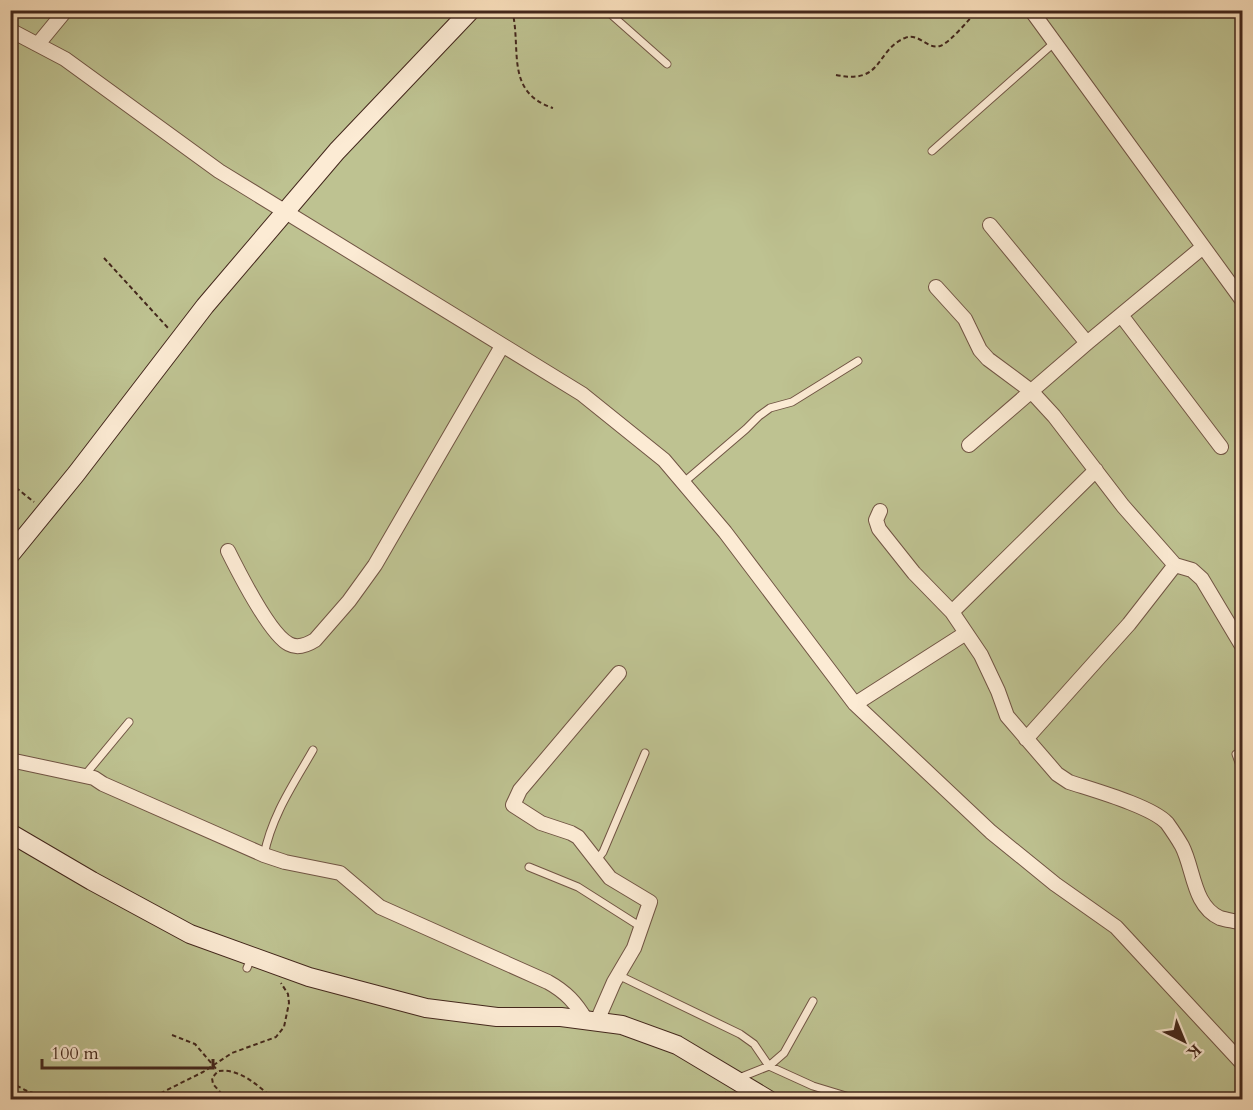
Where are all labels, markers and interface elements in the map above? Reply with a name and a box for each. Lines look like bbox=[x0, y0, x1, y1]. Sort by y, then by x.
north arrow bbox=[1154, 1011, 1214, 1071]
scale bar bbox=[42, 1032, 213, 1070]
text: K bbox=[1181, 1039, 1206, 1064]
text: 100 m bbox=[51, 1041, 99, 1066]

